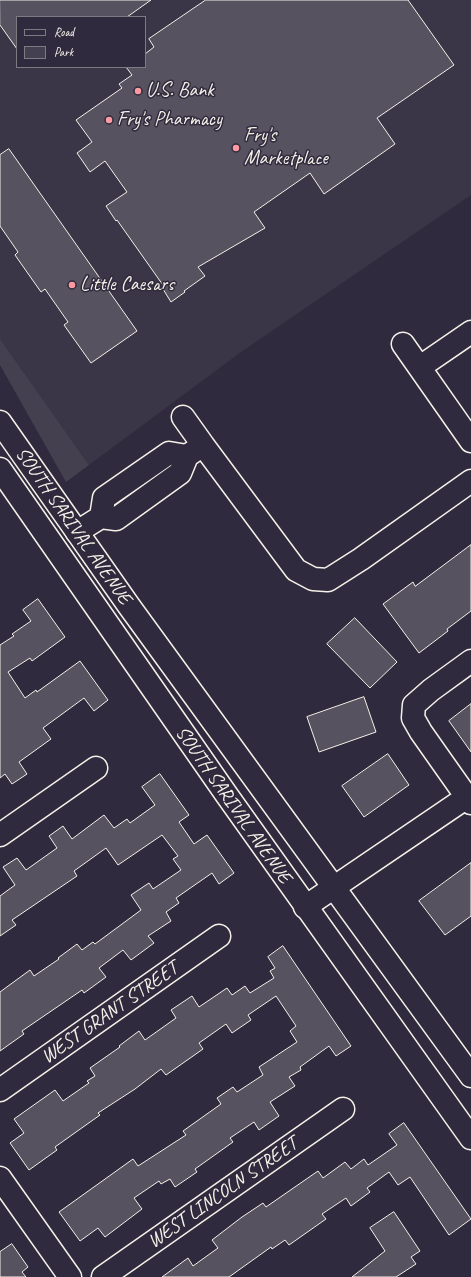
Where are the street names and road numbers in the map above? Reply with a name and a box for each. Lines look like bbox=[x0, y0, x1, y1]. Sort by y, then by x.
street label: SOUTH SARIVAL AVENUE bbox=[10, 443, 136, 609]
street label: SOUTH SARIVAL AVENUE bbox=[170, 722, 296, 888]
street label: WEST GRANT STREET bbox=[37, 957, 183, 1069]
street label: WEST LINCOLN STREET bbox=[143, 1132, 303, 1254]

